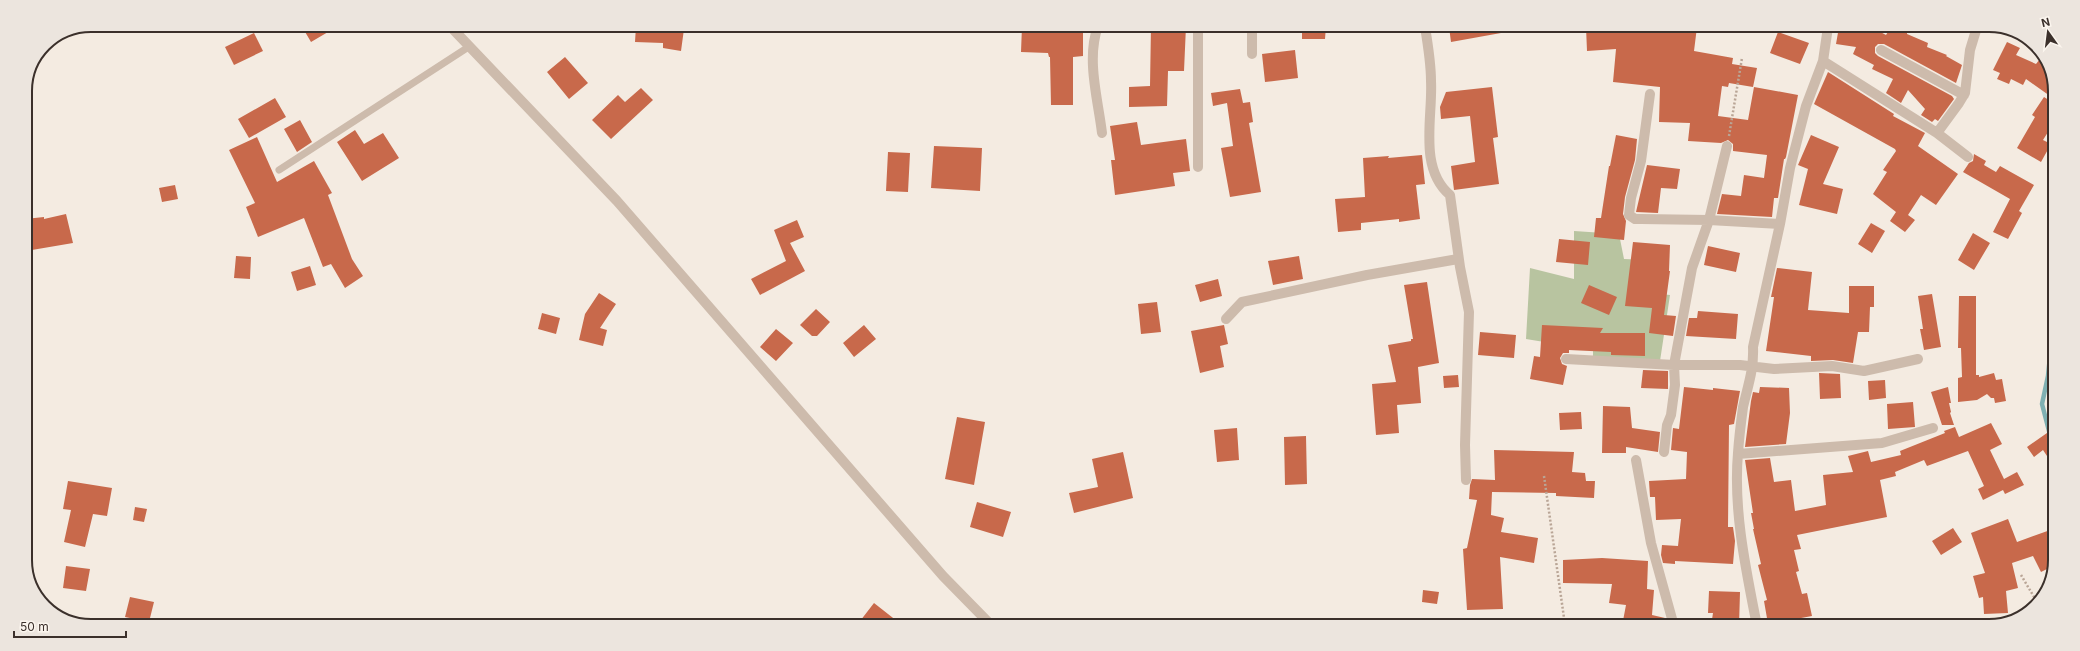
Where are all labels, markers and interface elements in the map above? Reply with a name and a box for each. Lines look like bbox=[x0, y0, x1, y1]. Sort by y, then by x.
north arrow bbox=[2028, 12, 2068, 52]
text: N bbox=[2040, 14, 2051, 30]
scale bar bbox=[14, 613, 126, 639]
text: 50 m bbox=[20, 619, 49, 634]

